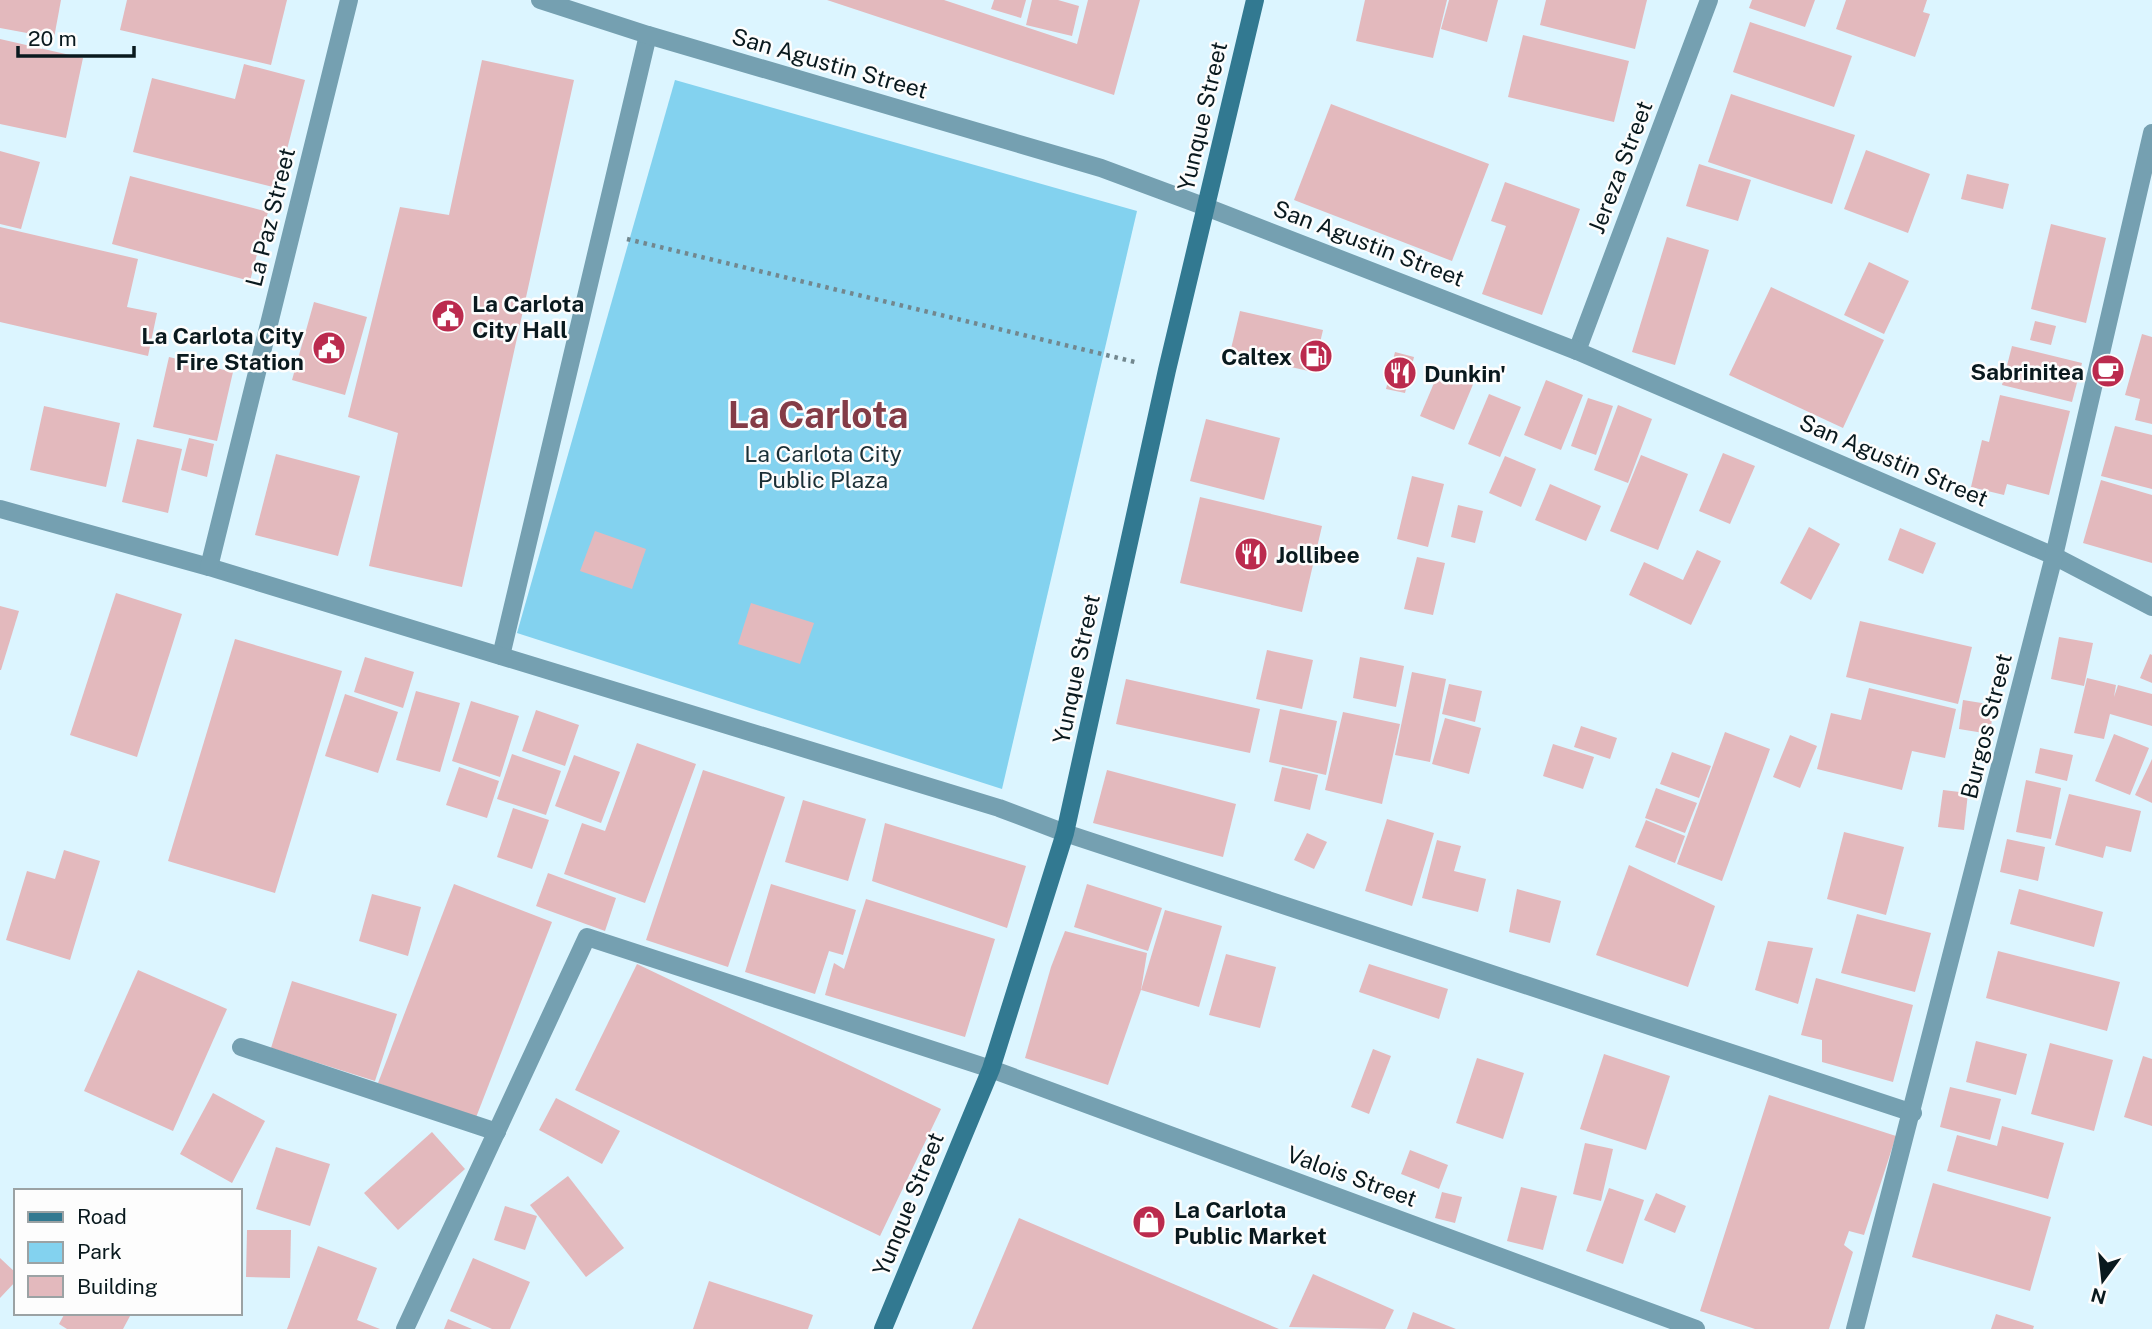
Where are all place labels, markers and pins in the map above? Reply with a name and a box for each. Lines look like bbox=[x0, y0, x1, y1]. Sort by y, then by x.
place label: La Carlota City Hall bbox=[472, 290, 584, 343]
public building icon: La Carlota City Hall bbox=[429, 297, 467, 335]
place label: La Carlota City Fire Station bbox=[141, 322, 304, 375]
public building icon: La Carlota City Fire Station bbox=[310, 329, 348, 367]
fuel station icon: Caltex bbox=[1297, 337, 1335, 375]
place label: Caltex bbox=[1221, 343, 1292, 370]
cafe icon: Sabrinitea bbox=[2089, 352, 2127, 390]
restaurant icon: Dunkin' bbox=[1381, 354, 1419, 392]
place label: Sabrinitea bbox=[1970, 358, 2084, 385]
place label: Dunkin' bbox=[1424, 360, 1506, 387]
restaurant icon: Jollibee bbox=[1232, 535, 1270, 573]
place label: Jollibee bbox=[1276, 541, 1360, 568]
place label: La Carlota Public Market bbox=[1174, 1196, 1327, 1249]
shop icon: La Carlota Public Market bbox=[1130, 1203, 1168, 1241]

